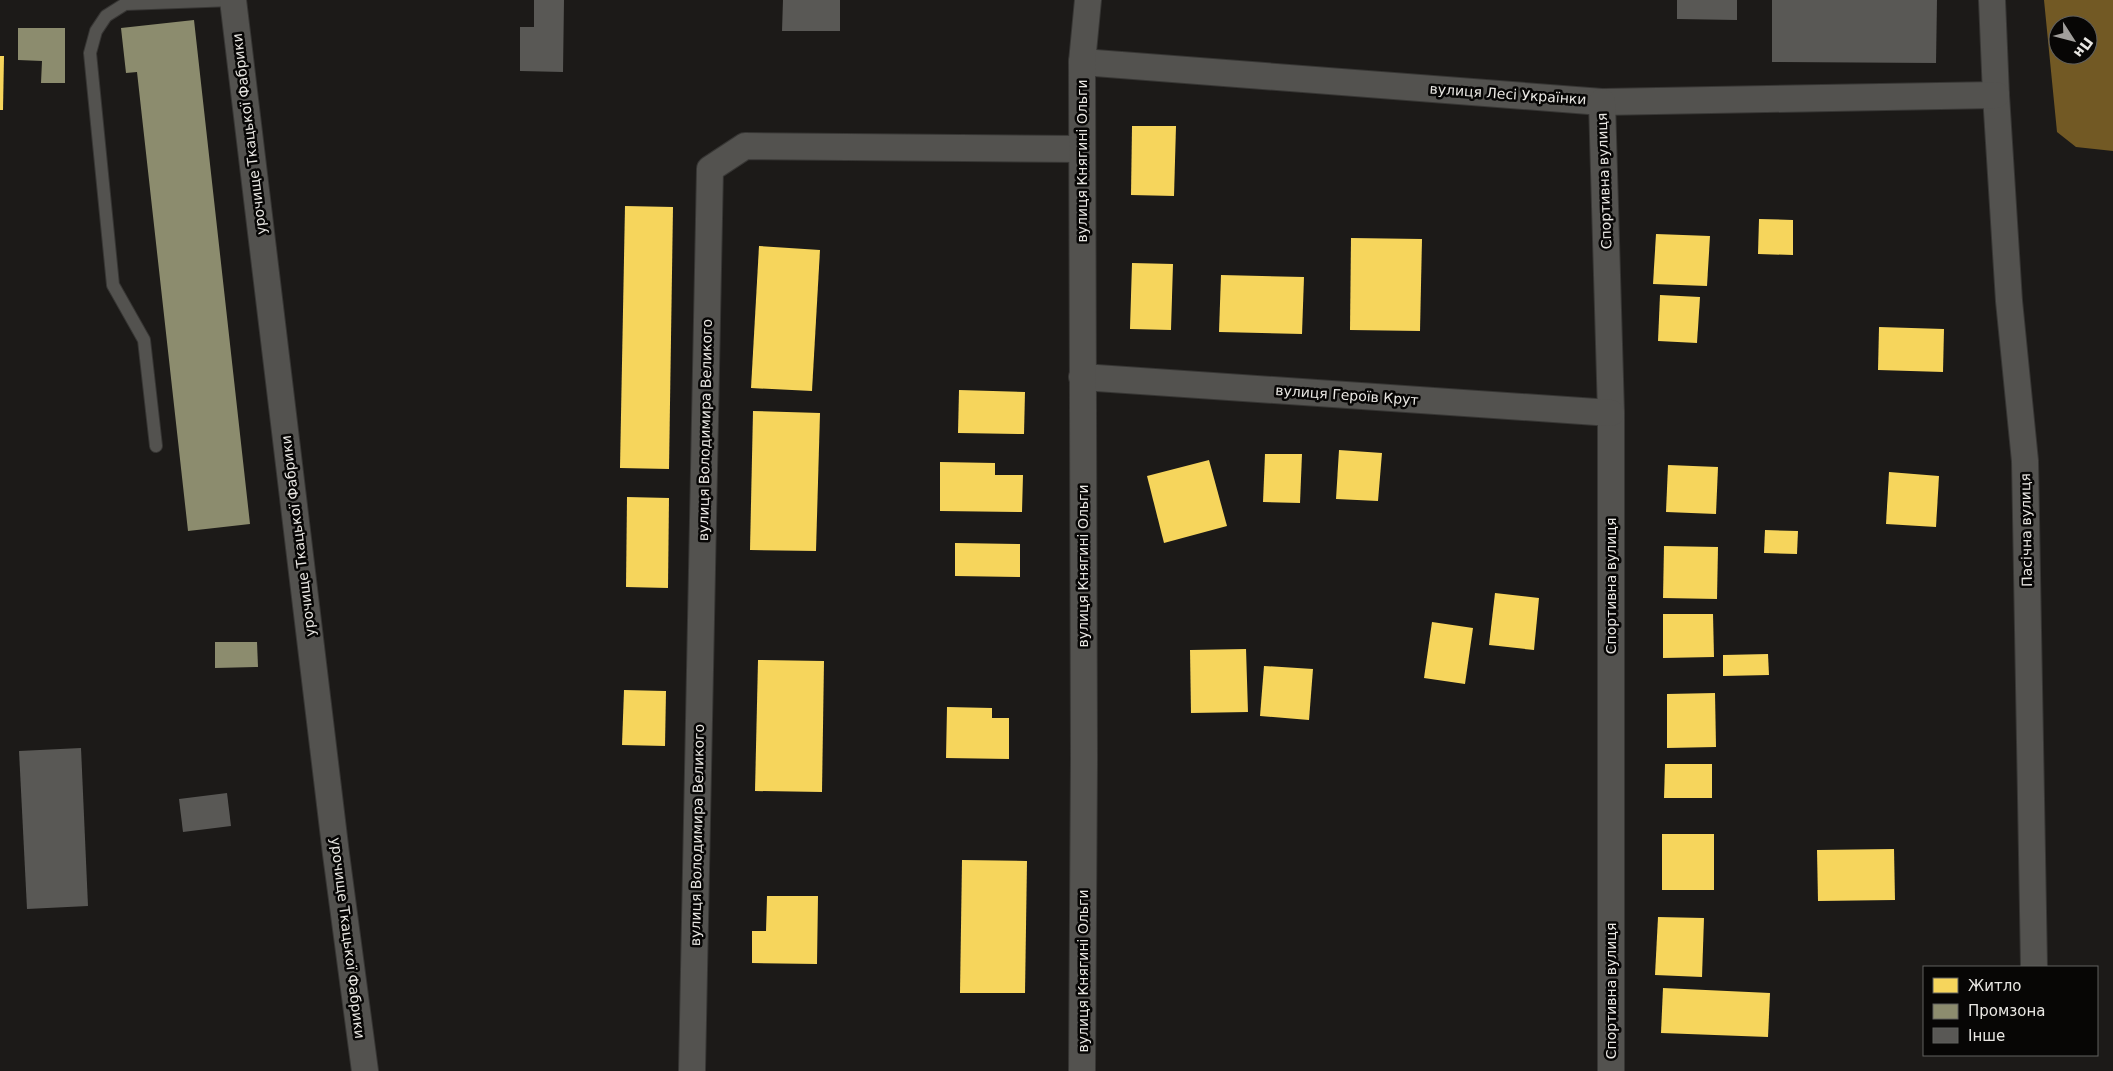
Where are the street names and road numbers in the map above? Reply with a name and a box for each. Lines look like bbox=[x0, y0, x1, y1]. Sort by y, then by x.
street label: урочище Ткацької Фабрики bbox=[229, 32, 269, 236]
street label: вулиця Княгині Ольги bbox=[1074, 79, 1090, 243]
street label: вулиця Лесі Українки bbox=[1429, 81, 1587, 107]
street label: Спортивна вулиця bbox=[1594, 112, 1614, 250]
street label: вулиця Володимира Великого bbox=[695, 319, 715, 541]
street label: вулиця Героїв Крут bbox=[1275, 382, 1419, 408]
street label: урочище Ткацької Фабрики bbox=[278, 434, 318, 638]
street label: Пасічна вулиця bbox=[2017, 473, 2035, 587]
street label: вулиця Княгині Ольги bbox=[1075, 484, 1091, 648]
street label: Спортивна вулиця bbox=[1603, 518, 1619, 654]
street label: вулиця Володимира Великого bbox=[687, 724, 707, 946]
street label: урочище Ткацької Фабрики bbox=[328, 836, 368, 1040]
street label: вулиця Княгині Ольги bbox=[1075, 889, 1091, 1053]
street label: Спортивна вулиця bbox=[1603, 923, 1619, 1059]

